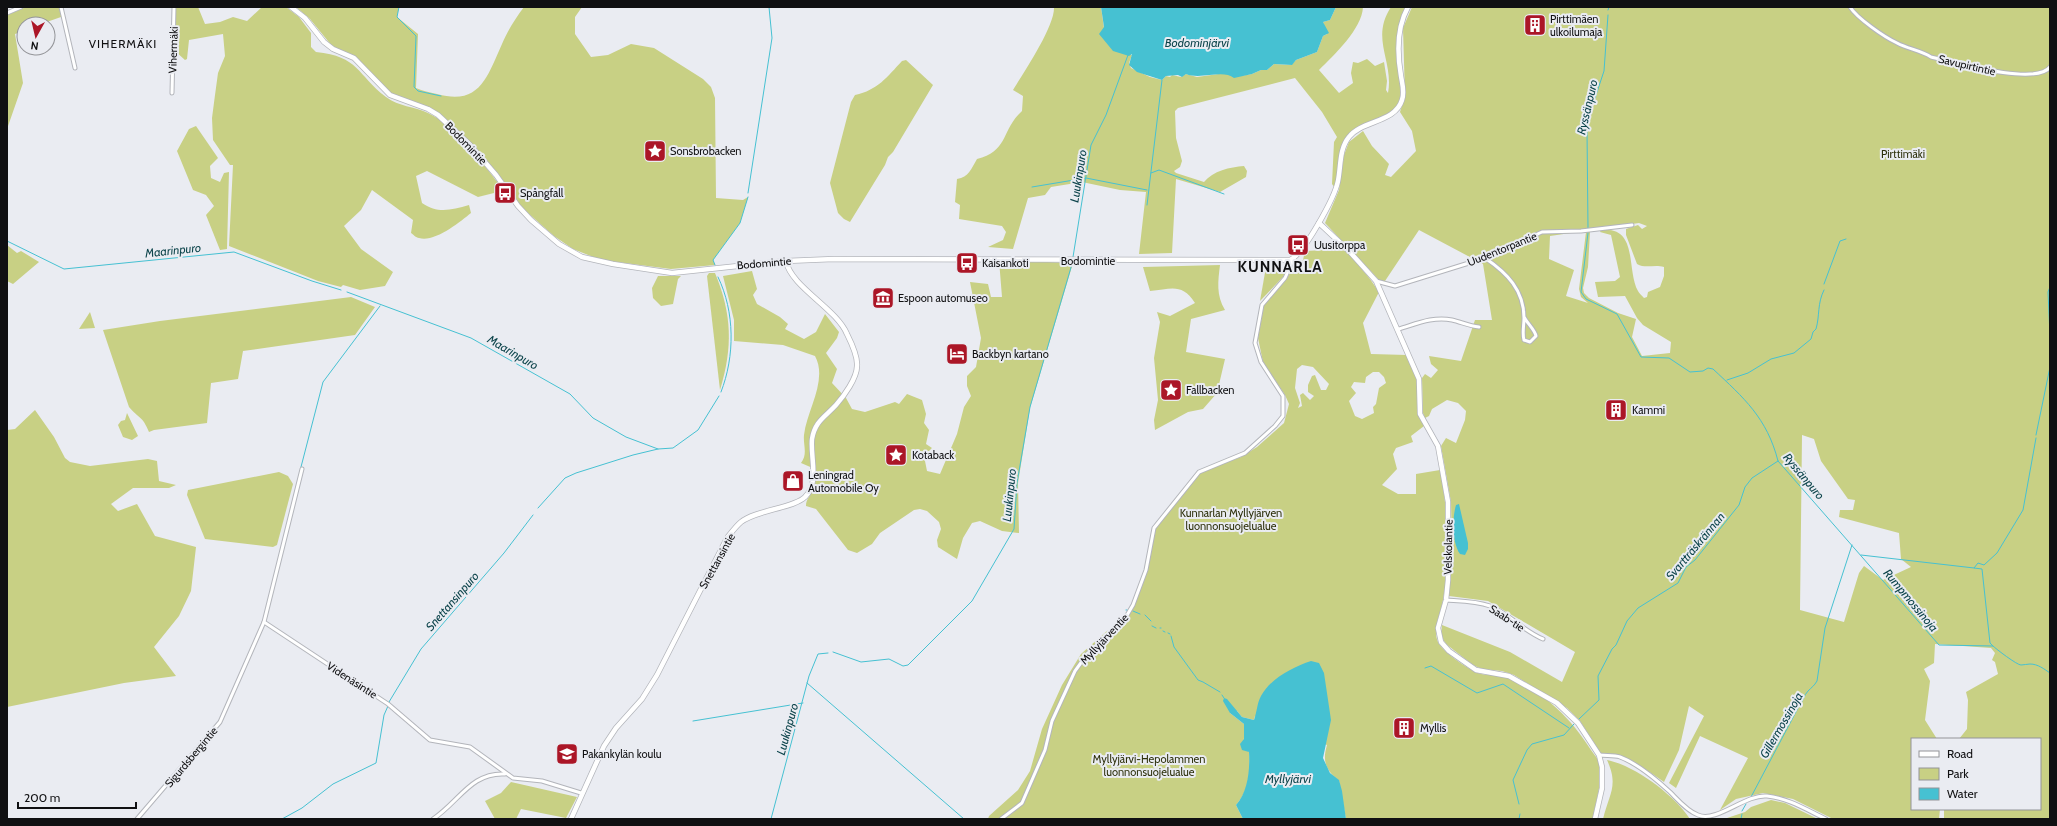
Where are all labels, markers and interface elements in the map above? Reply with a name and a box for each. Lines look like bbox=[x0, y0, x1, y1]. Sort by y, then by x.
building icon: Pirttimäen ulkoilumaja bbox=[1522, 12, 1548, 38]
place label: Pirttimäen ulkoilumaja bbox=[1550, 12, 1603, 39]
north arrow bbox=[16, 16, 56, 56]
street label: Vihermäki bbox=[165, 26, 181, 74]
water label: Bodominjärvi bbox=[1165, 35, 1230, 50]
district label: VIHERMÄKI bbox=[89, 36, 157, 51]
text: N bbox=[30, 38, 39, 53]
street label: Savupirtintie bbox=[1937, 52, 1997, 78]
water label: Ryssänpuro bbox=[1573, 78, 1601, 136]
street label: Bodomintie bbox=[442, 119, 490, 168]
place icon: Sonsbrobacken bbox=[642, 138, 668, 164]
place label: Sonsbrobacken bbox=[670, 144, 742, 158]
park label: Pirttimäki bbox=[1881, 147, 1925, 161]
water label: Luukinpuro bbox=[1066, 149, 1090, 203]
bus stop icon: Spångfall bbox=[492, 180, 518, 206]
place label: Spångfall bbox=[520, 186, 564, 200]
street label: Uudentorpantie bbox=[1465, 229, 1539, 269]
bus stop icon: Uusitorppa bbox=[1285, 232, 1311, 258]
place label: Uusitorppa bbox=[1314, 238, 1366, 252]
water label: Maarinpuro bbox=[143, 240, 202, 261]
bus stop icon: Kaisankoti bbox=[954, 250, 980, 276]
street label: Bodomintie bbox=[736, 254, 792, 272]
street label: Bodomintie bbox=[1061, 254, 1116, 268]
place label: Kaisankoti bbox=[982, 256, 1029, 270]
district label: KUNNARLA bbox=[1237, 258, 1323, 276]
museum icon: Espoon automuseo bbox=[870, 285, 896, 311]
place label: Espoon automuseo bbox=[898, 291, 988, 305]
water label: Maarinpuro bbox=[484, 331, 541, 373]
hotel icon: Backbyn kartano bbox=[944, 341, 970, 367]
place label: Backbyn kartano bbox=[972, 347, 1049, 361]
place icon: Fallbacken bbox=[1158, 377, 1184, 403]
place label: Fallbacken bbox=[1186, 383, 1234, 397]
building icon: Kammi bbox=[1603, 397, 1629, 423]
place label: Kammi bbox=[1632, 403, 1665, 417]
place icon: Kotaback bbox=[883, 442, 909, 468]
place label: Kotaback bbox=[912, 448, 954, 462]
water label: Ryssänpuro bbox=[1780, 450, 1828, 502]
shop icon: Leningrad Automobile Oy bbox=[780, 468, 806, 494]
place label: Leningrad Automobile Oy bbox=[808, 468, 879, 495]
water label: Luukinpuro bbox=[999, 468, 1019, 522]
park label: Kunnarlan Myllyjärven luonnonsuojelualue bbox=[1180, 506, 1282, 533]
water label: Svartträskrännan bbox=[1662, 509, 1728, 583]
street label: Velskolantie bbox=[1441, 519, 1455, 575]
street label: Snettansintie bbox=[696, 530, 738, 591]
water label: Rumpmossinoja bbox=[1880, 565, 1942, 635]
water label: Snettansinpuro bbox=[422, 568, 482, 634]
street label: Saab-tie bbox=[1487, 601, 1528, 635]
street label: Myllyjärventie bbox=[1077, 610, 1131, 667]
street label: Videnäsintie bbox=[324, 659, 380, 702]
water label: Gillermossinoja bbox=[1756, 689, 1806, 761]
water label: Luukinpuro bbox=[773, 701, 801, 757]
building icon: Myllis bbox=[1391, 715, 1417, 741]
place label: Myllis bbox=[1420, 721, 1447, 735]
street label: Sigurdsbergintie bbox=[162, 724, 221, 790]
legend bbox=[1911, 738, 2041, 810]
school or university icon: Pakankylän koulu bbox=[554, 741, 580, 767]
text: Road bbox=[1947, 746, 1973, 761]
place label: Pakankylän koulu bbox=[582, 747, 662, 761]
park label: Myllyjärvi-Hepolammen luonnonsuojelualue bbox=[1093, 752, 1205, 779]
text: Park bbox=[1947, 766, 1969, 781]
water label: Myllyjärvi bbox=[1264, 771, 1311, 786]
scale bar bbox=[18, 784, 136, 810]
text: Water bbox=[1947, 786, 1978, 801]
text: 200 m bbox=[24, 790, 60, 805]

